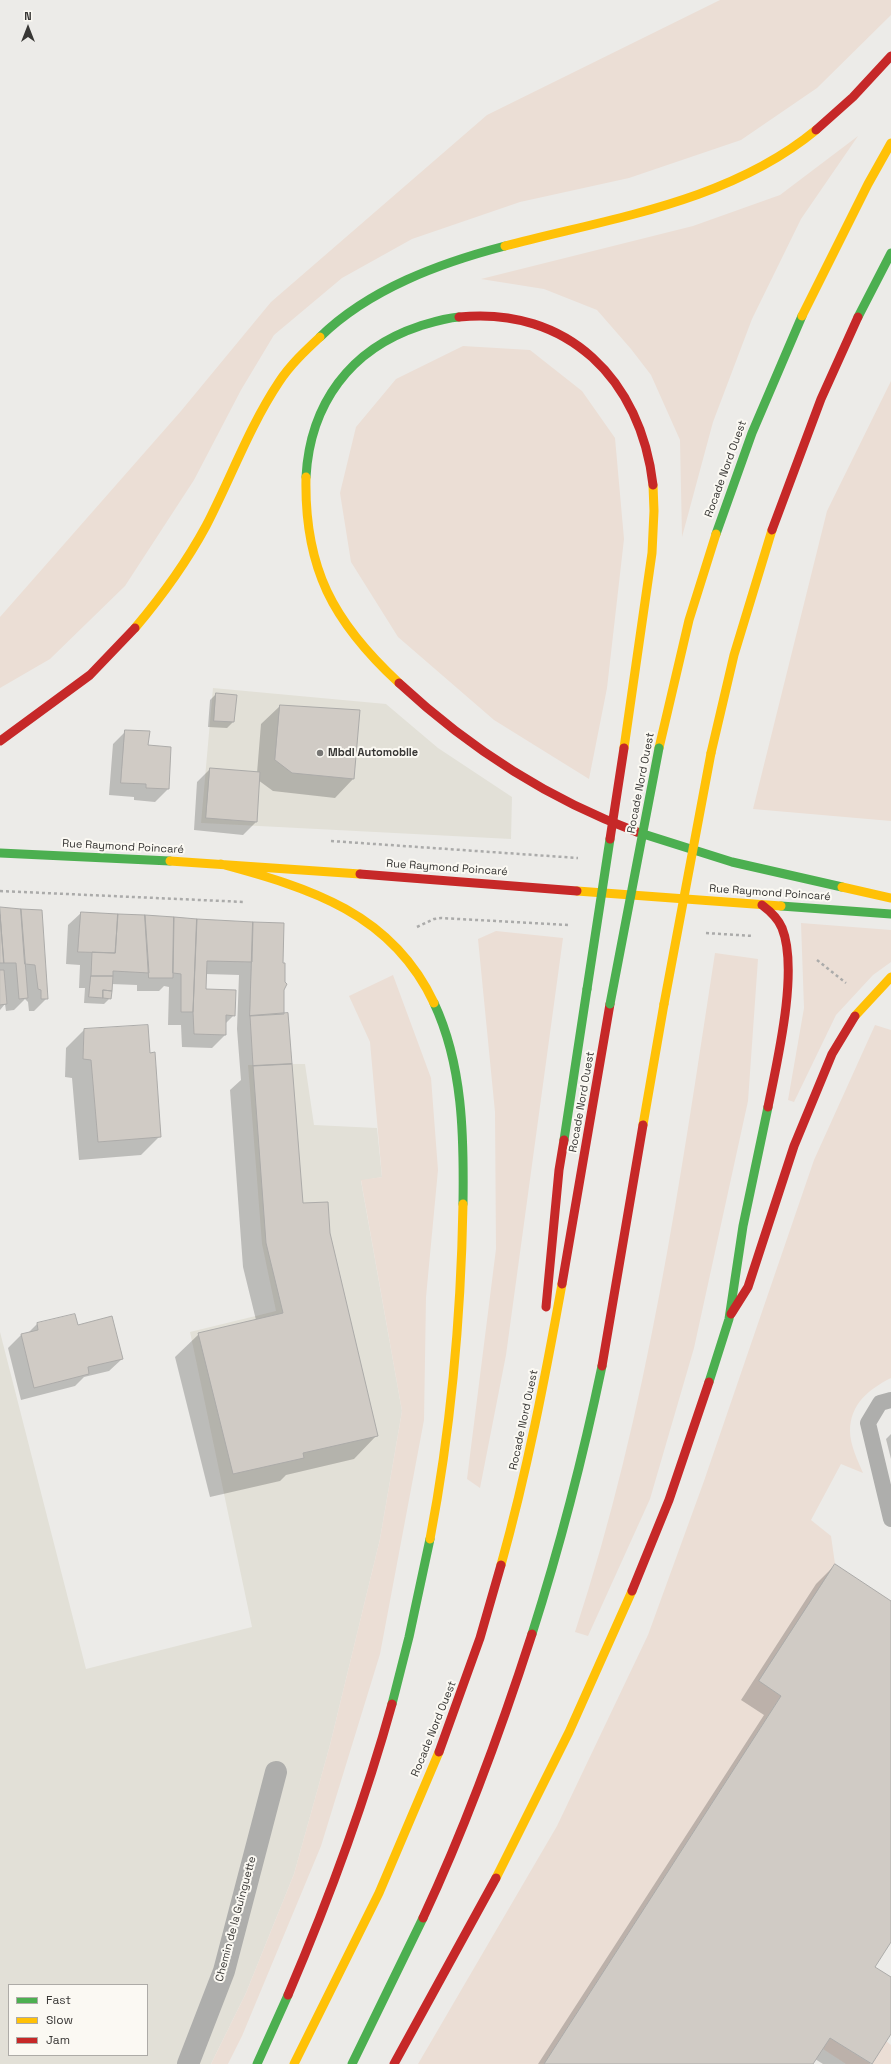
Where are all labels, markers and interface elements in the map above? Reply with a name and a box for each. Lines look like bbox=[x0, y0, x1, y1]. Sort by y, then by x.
north arrow bbox=[8, 8, 48, 48]
text: N bbox=[24, 9, 32, 23]
street label: Rocade Nord Ouest bbox=[702, 419, 750, 519]
street label: Rocade Nord Ouest bbox=[625, 732, 657, 834]
place label: Mbdi Automobile bbox=[328, 746, 418, 760]
marker: Mbdi Automobile bbox=[315, 748, 325, 758]
street label: Rue Raymond Poincaré bbox=[62, 837, 184, 857]
street label: Rue Raymond Poincaré bbox=[386, 857, 508, 879]
street label: Rue Raymond Poincaré bbox=[709, 882, 831, 904]
street label: Rocade Nord Ouest bbox=[567, 1051, 597, 1153]
street label: Rocade Nord Ouest bbox=[507, 1369, 541, 1471]
street label: Rocade Nord Ouest bbox=[409, 1679, 459, 1779]
street label: Chemin de la Guinguette bbox=[213, 1855, 259, 1983]
legend bbox=[8, 1984, 148, 2056]
text: Fast bbox=[46, 1992, 71, 2008]
text: Slow bbox=[46, 2012, 73, 2028]
text: Jam bbox=[46, 2032, 70, 2048]

